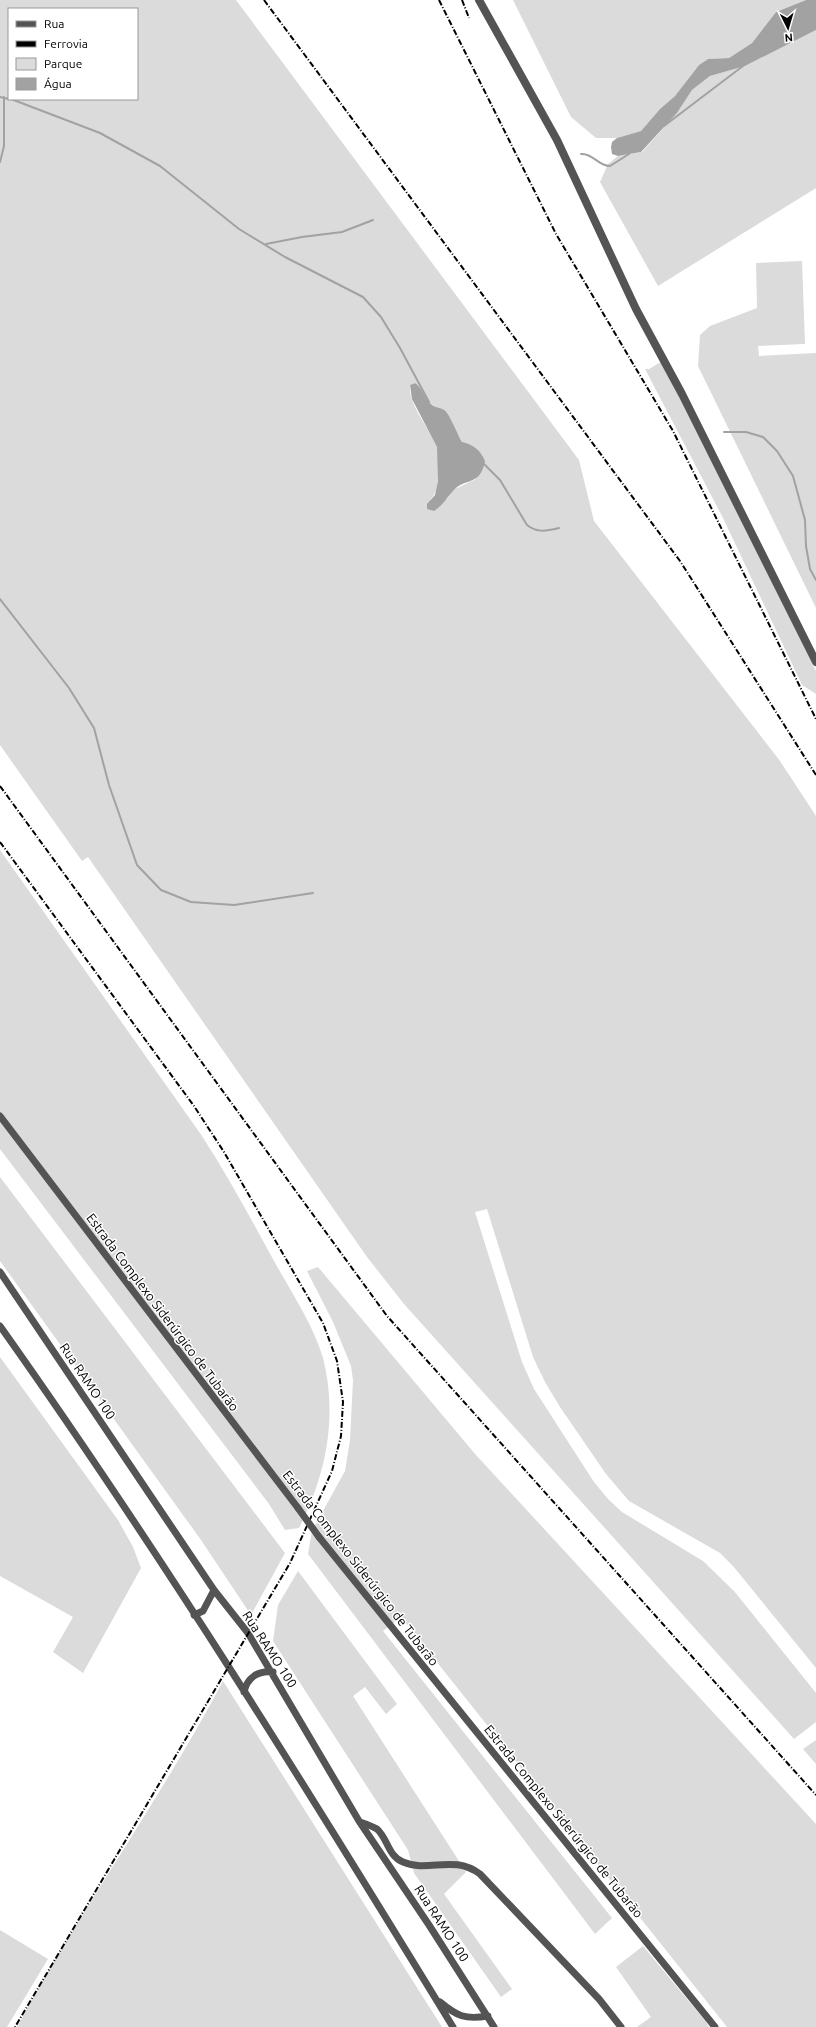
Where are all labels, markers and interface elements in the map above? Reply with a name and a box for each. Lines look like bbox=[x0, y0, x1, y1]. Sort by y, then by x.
legend bbox=[8, 8, 138, 100]
north arrow bbox=[768, 8, 808, 48]
text: Rua bbox=[44, 17, 65, 30]
text: N bbox=[784, 32, 793, 44]
text: Ferrovia bbox=[44, 37, 88, 50]
text: Parque bbox=[44, 57, 82, 70]
text: Água bbox=[44, 77, 72, 90]
street label: Estrada Complexo Siderúrgico de Tubarão bbox=[84, 1210, 242, 1414]
street label: Rua RAMO 100 bbox=[57, 1340, 119, 1422]
street label: Estrada Complexo Siderúrgico de Tubarão bbox=[280, 1468, 442, 1668]
street label: Rua RAMO 100 bbox=[240, 1608, 300, 1690]
street label: Estrada Complexo Siderúrgico de Tubarão bbox=[482, 1722, 646, 1920]
street label: Rua RAMO 100 bbox=[412, 1882, 472, 1964]

